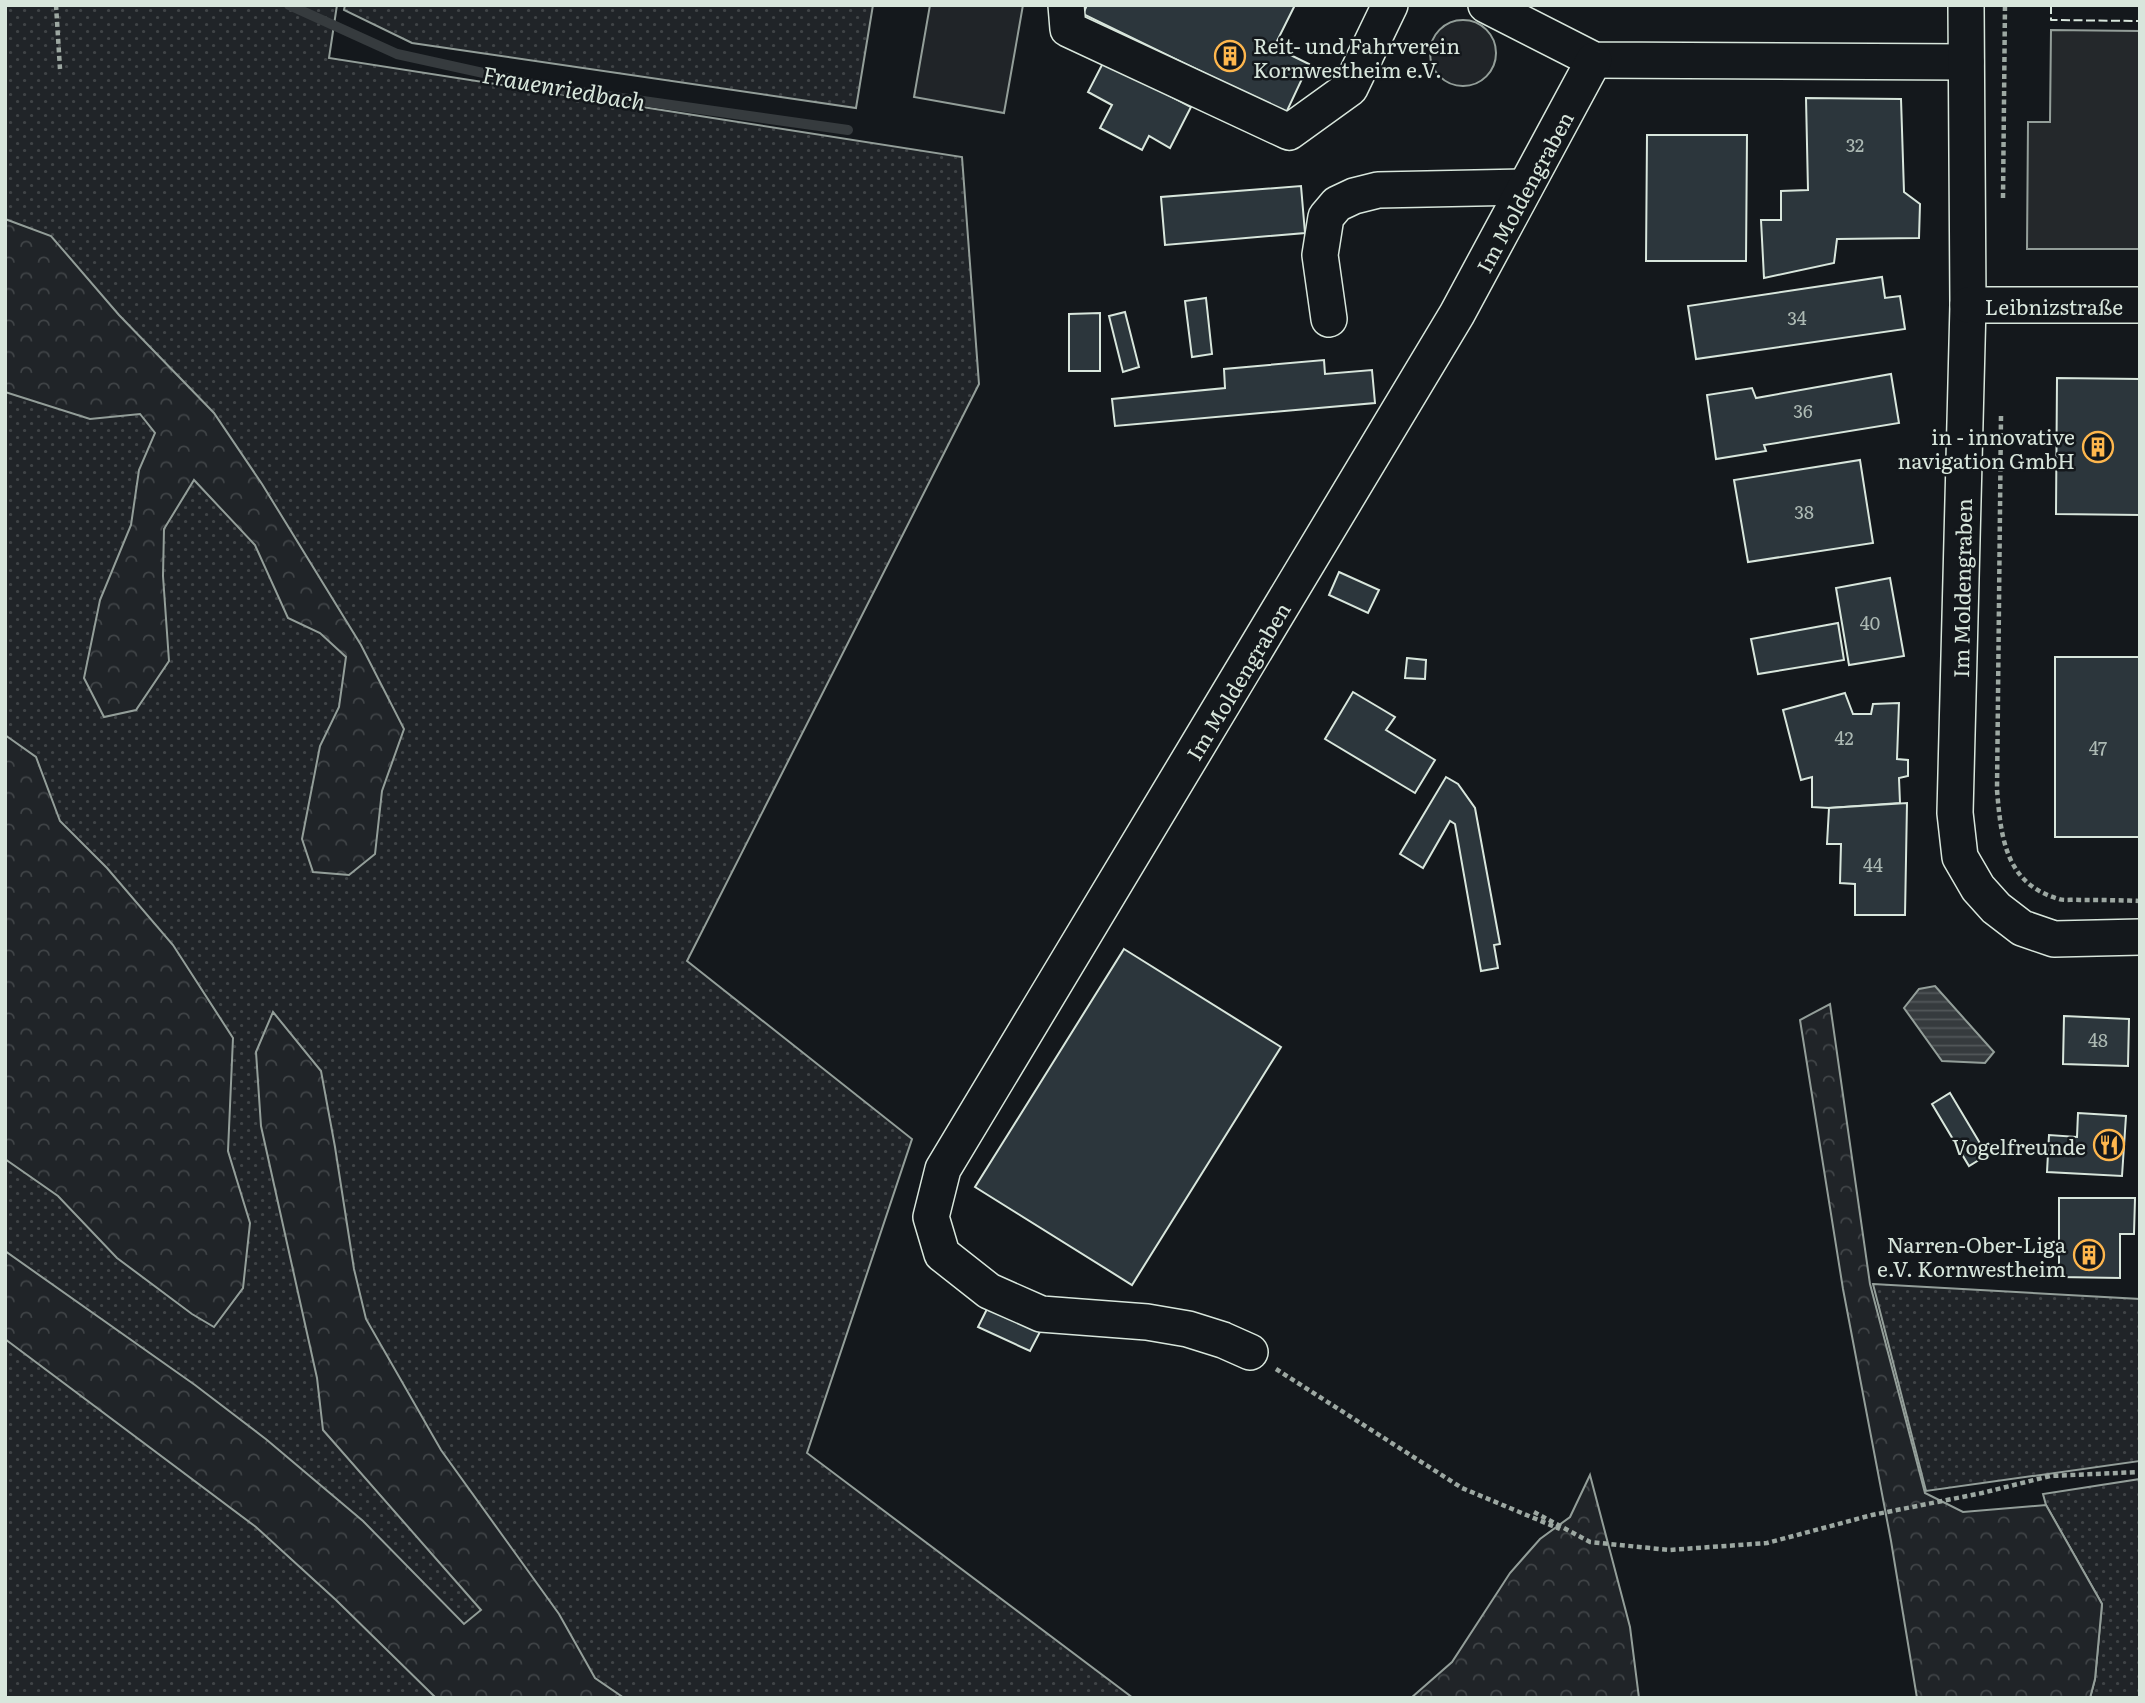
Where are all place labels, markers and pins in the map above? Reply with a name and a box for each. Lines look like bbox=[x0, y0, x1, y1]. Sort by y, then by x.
place label: Reit- und Fahrverein Kornwestheim e.V. bbox=[1253, 29, 1460, 84]
building icon: Reit- und Fahrverein Kornwestheim e.V. bbox=[1213, 39, 1247, 73]
place label: in - innovative navigation GmbH bbox=[1897, 420, 2075, 475]
building icon: in - innovative navigation GmbH bbox=[2081, 430, 2115, 464]
restaurant icon: Vogelfreunde bbox=[2092, 1128, 2126, 1162]
place label: Vogelfreunde bbox=[1952, 1130, 2086, 1161]
place label: Narren-Ober-Liga e.V. Kornwestheim bbox=[1877, 1228, 2067, 1283]
building icon: Narren-Ober-Liga e.V. Kornwestheim bbox=[2072, 1238, 2106, 1272]

